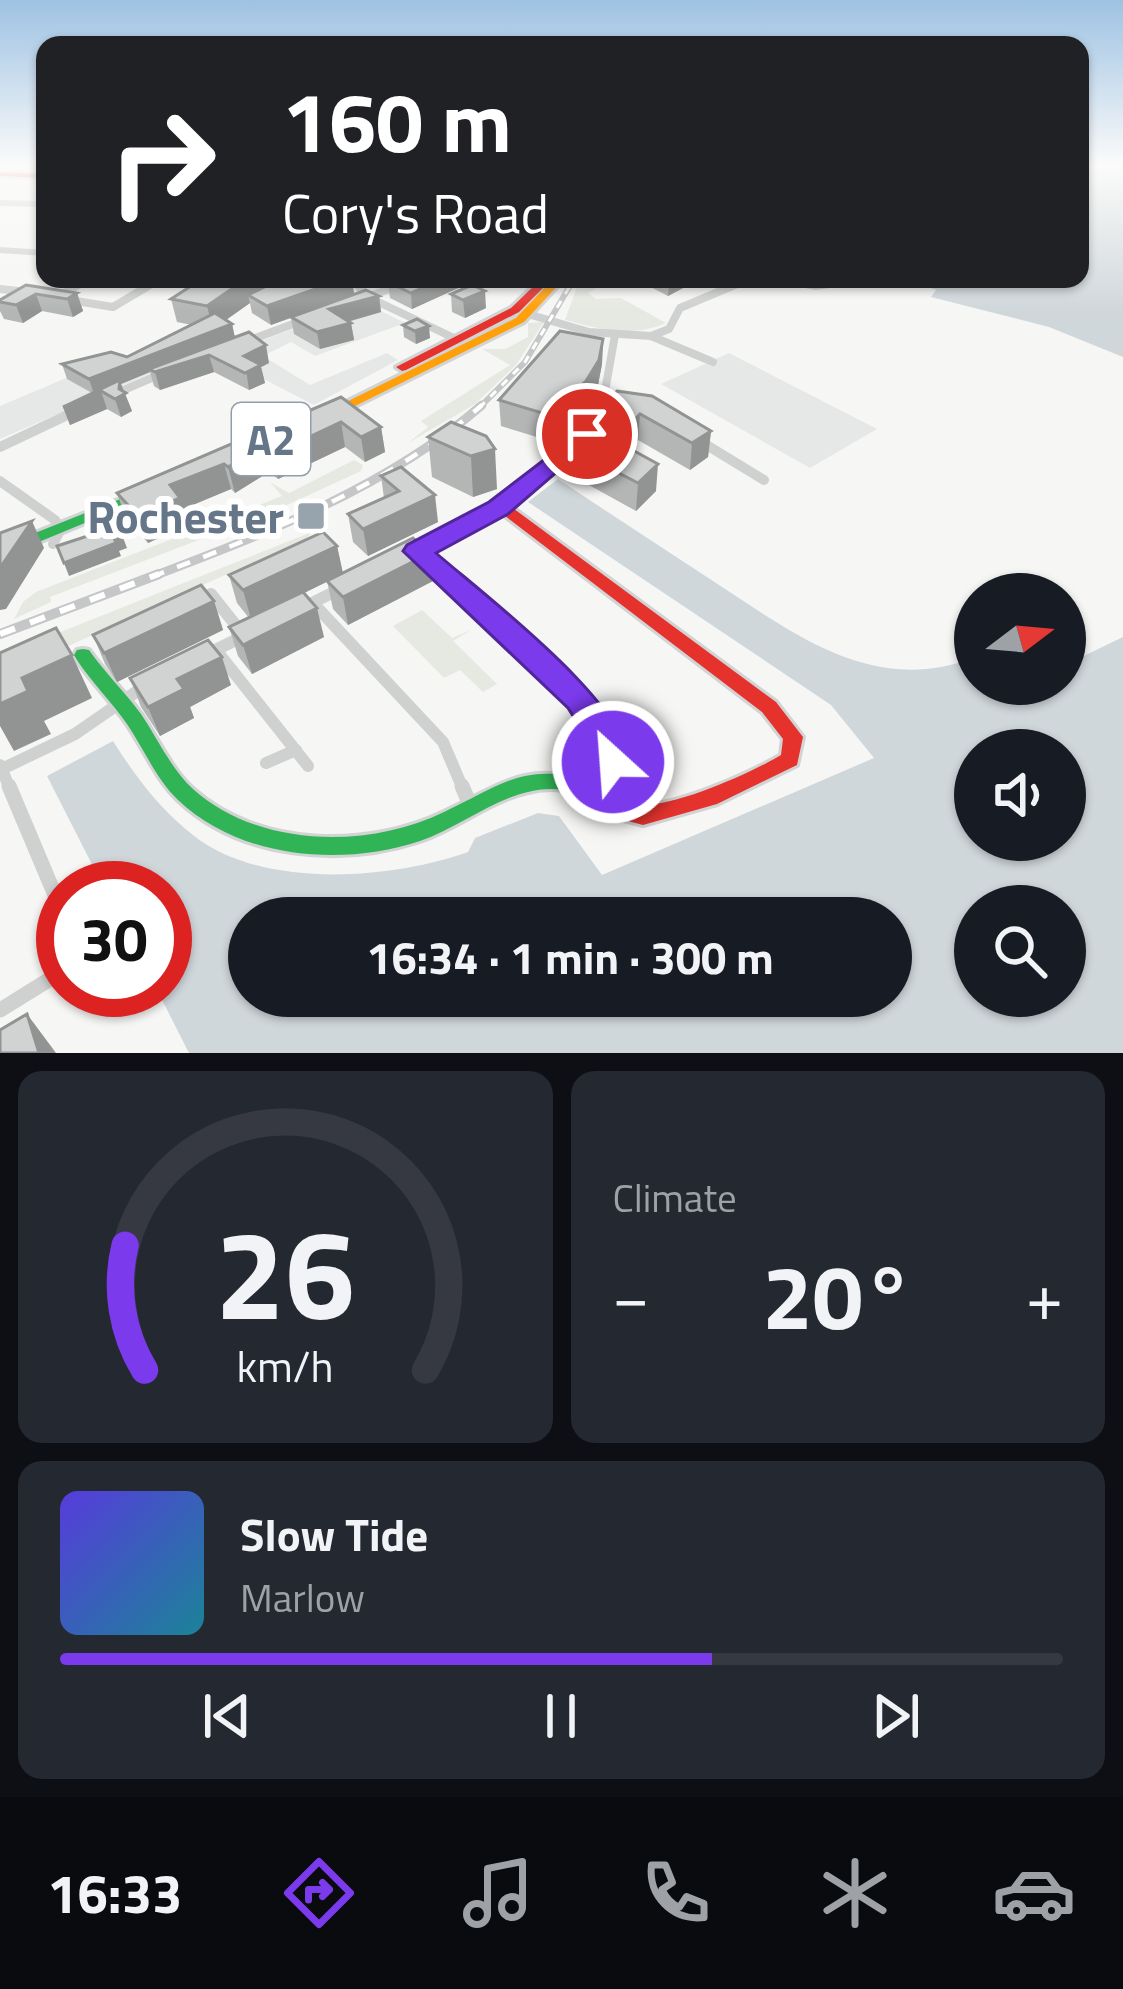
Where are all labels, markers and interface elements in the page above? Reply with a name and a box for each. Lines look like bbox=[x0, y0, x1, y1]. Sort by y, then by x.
text: 160 m bbox=[282, 57, 512, 185]
icon: right bbox=[84, 84, 240, 240]
text: Cory's Road bbox=[282, 172, 549, 254]
pin bbox=[536, 383, 638, 485]
icon: arrive bbox=[554, 401, 620, 467]
road number: A2 bbox=[232, 403, 310, 475]
place label: Rochester bbox=[87, 482, 284, 550]
marker: Rochester bbox=[295, 500, 327, 532]
north arrow bbox=[954, 573, 1086, 705]
map controls bbox=[954, 573, 1086, 1017]
position arrow bbox=[550, 699, 676, 825]
button: sound bbox=[954, 729, 1086, 861]
speed limit sign: 30 bbox=[36, 861, 192, 1017]
button: search bbox=[954, 885, 1086, 1017]
text: 16:34 · 1 min · 300 m bbox=[366, 923, 774, 991]
text: Climate bbox=[613, 1168, 737, 1227]
text: 26 bbox=[215, 1178, 355, 1367]
text: 20° bbox=[762, 1227, 913, 1364]
text: − bbox=[613, 1245, 649, 1346]
text: + bbox=[1026, 1245, 1063, 1346]
text: km/h bbox=[237, 1333, 334, 1399]
text: Slow Tide bbox=[240, 1500, 428, 1568]
text: Marlow bbox=[240, 1568, 365, 1627]
icon: previous bbox=[194, 1683, 260, 1749]
icon: pause bbox=[528, 1683, 594, 1749]
icon: next bbox=[863, 1683, 929, 1749]
icon: directions bbox=[277, 1851, 361, 1935]
icon: music bbox=[456, 1851, 540, 1935]
icon: phone bbox=[634, 1851, 718, 1935]
icon: climate bbox=[813, 1851, 897, 1935]
icon: car bbox=[992, 1851, 1076, 1935]
text: 16:33 bbox=[47, 1852, 182, 1934]

